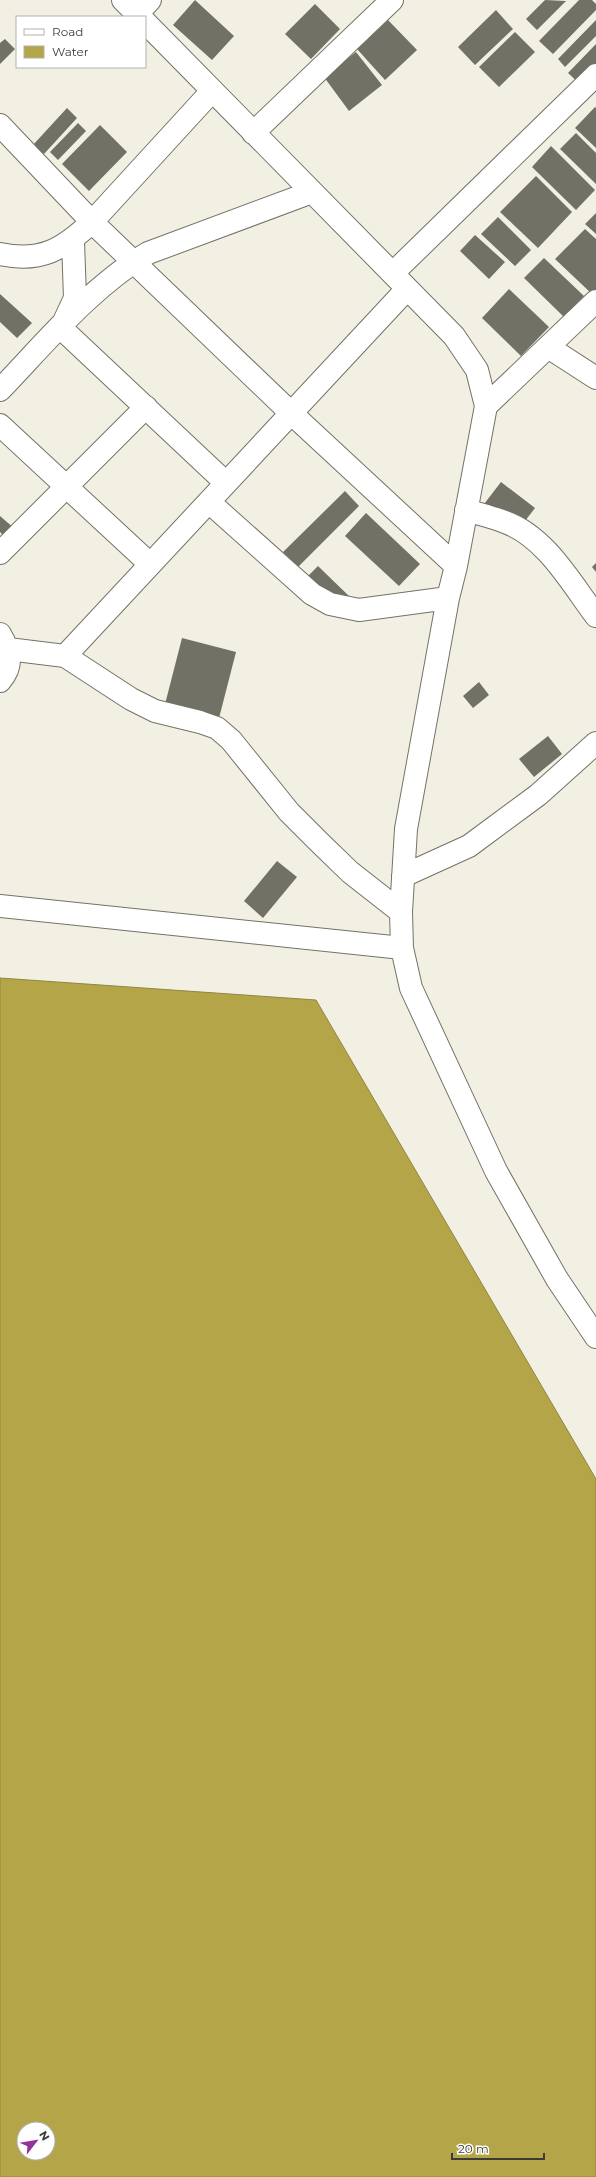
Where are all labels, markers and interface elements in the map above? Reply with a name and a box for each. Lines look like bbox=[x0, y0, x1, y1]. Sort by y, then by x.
legend bbox=[16, 16, 146, 68]
text: Road bbox=[52, 24, 83, 39]
text: Water bbox=[52, 44, 89, 59]
north arrow bbox=[16, 2121, 56, 2161]
text: N bbox=[36, 2128, 53, 2143]
scale bar bbox=[452, 2135, 544, 2161]
text: 20 m bbox=[458, 2141, 489, 2156]

